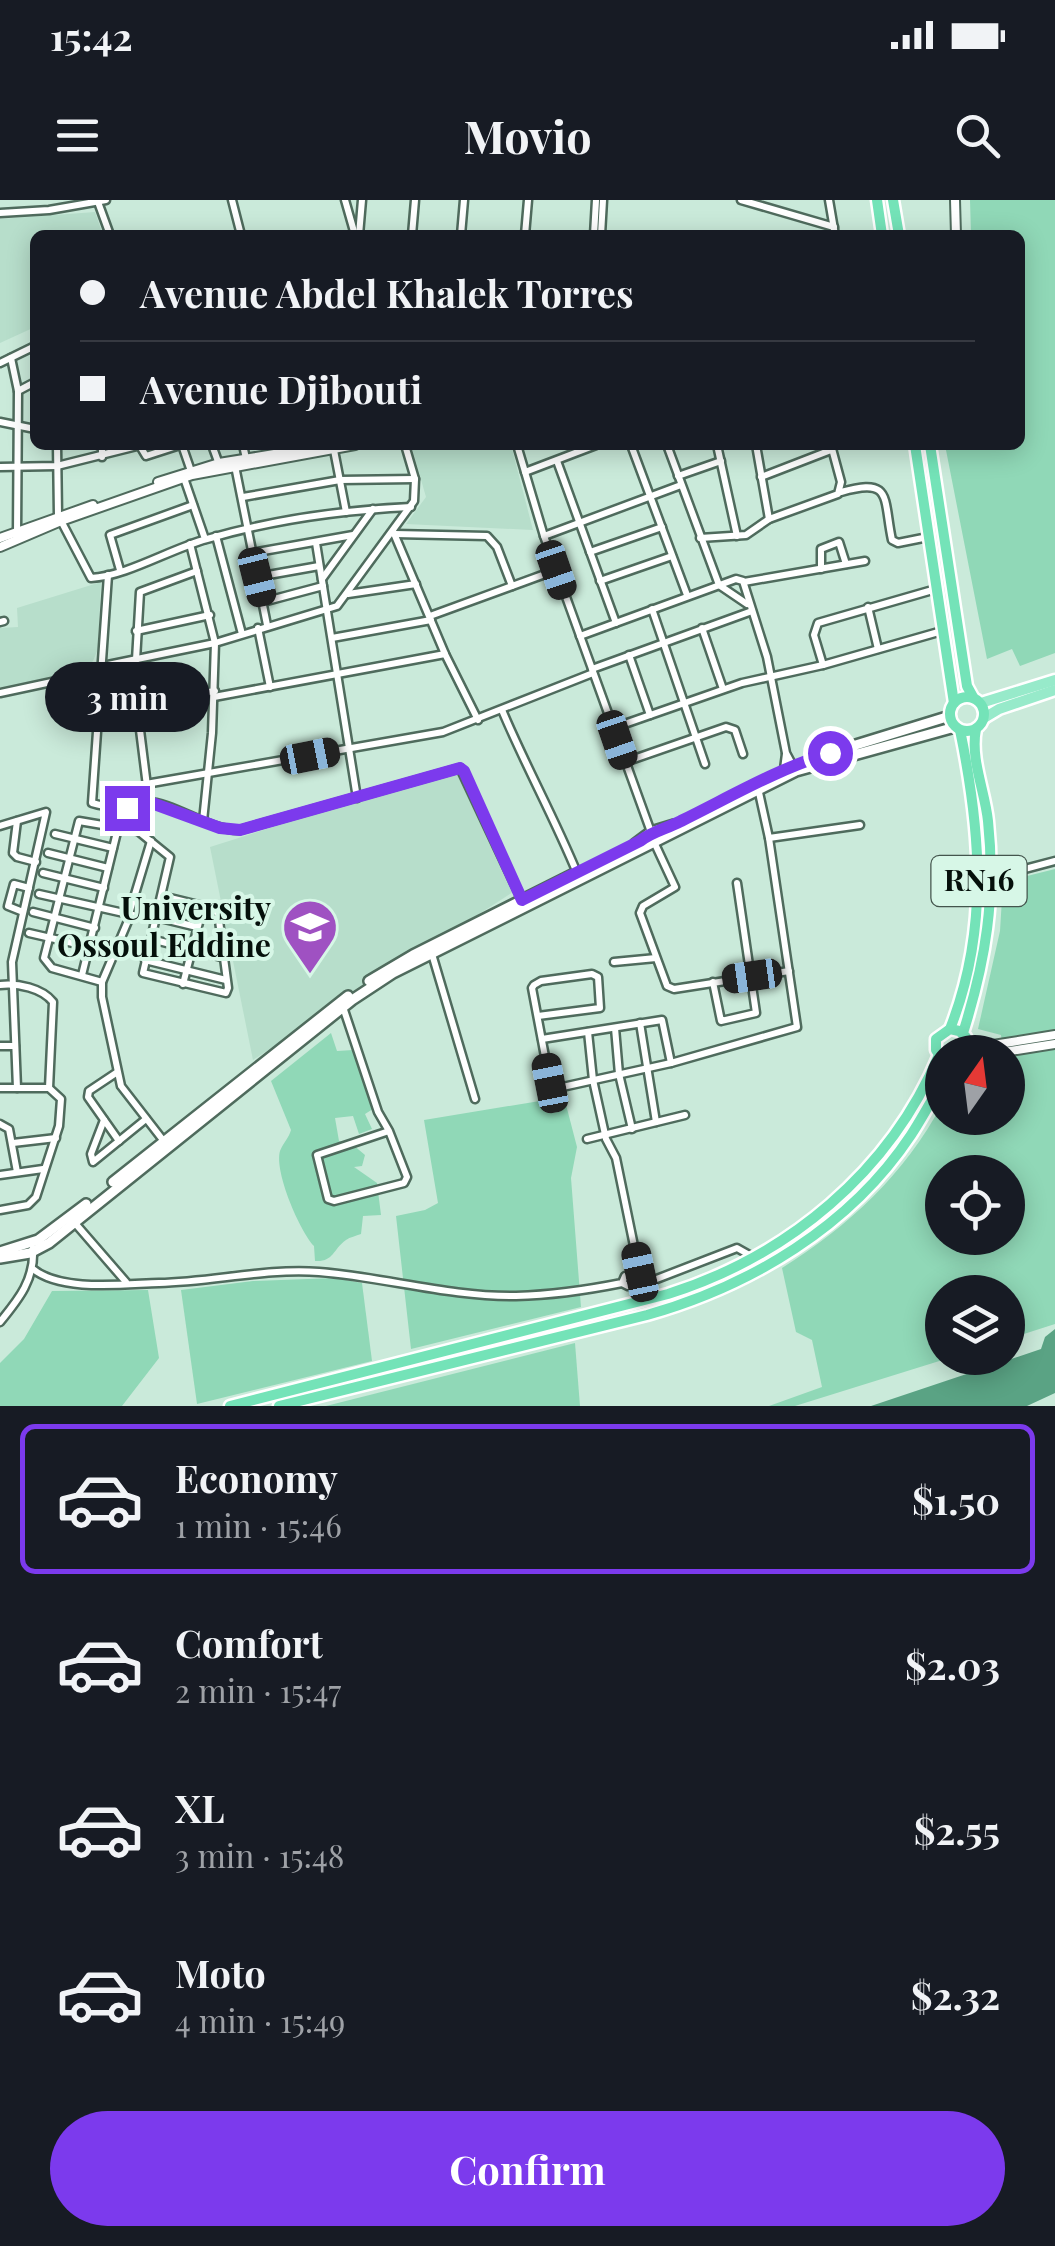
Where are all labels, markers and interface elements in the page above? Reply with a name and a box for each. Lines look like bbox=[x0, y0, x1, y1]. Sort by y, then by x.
text: 15:42 bbox=[50, 10, 133, 61]
text: Movio bbox=[463, 105, 592, 165]
icon: menu bbox=[50, 108, 105, 163]
icon: search bbox=[950, 108, 1005, 163]
text: Avenue Abdel Khalek Torres bbox=[140, 267, 634, 318]
text: Avenue Djibouti bbox=[140, 363, 422, 414]
car bbox=[532, 537, 580, 603]
car bbox=[235, 544, 279, 610]
callout: 3 min bbox=[44, 663, 210, 733]
text: 3 min bbox=[87, 675, 168, 718]
car bbox=[593, 707, 641, 773]
route start bbox=[808, 731, 853, 776]
car bbox=[278, 736, 342, 776]
route end bbox=[105, 786, 150, 831]
road number: RN16 bbox=[932, 856, 1026, 906]
place label: University Ossoul Eddine bbox=[57, 885, 271, 965]
school or university icon: University Ossoul Eddine bbox=[280, 897, 340, 976]
car bbox=[720, 957, 784, 995]
north arrow bbox=[925, 1035, 1025, 1135]
map controls bbox=[925, 1035, 1025, 1375]
car bbox=[530, 1051, 570, 1115]
button: locate bbox=[925, 1155, 1025, 1255]
car bbox=[619, 1240, 661, 1304]
button: layers bbox=[925, 1275, 1025, 1375]
text: Economy bbox=[175, 1452, 338, 1503]
icon: car bbox=[55, 1454, 145, 1544]
text: $1.50 bbox=[912, 1474, 1000, 1525]
text: 1 min · 15:46 bbox=[175, 1503, 342, 1546]
text: Comfort bbox=[175, 1617, 323, 1668]
icon: car bbox=[55, 1619, 145, 1709]
text: $2.03 bbox=[905, 1639, 1000, 1690]
text: 2 min · 15:47 bbox=[175, 1668, 341, 1711]
text: XL bbox=[175, 1782, 224, 1833]
icon: car bbox=[55, 1784, 145, 1874]
text: $2.55 bbox=[914, 1804, 1000, 1855]
text: 3 min · 15:48 bbox=[175, 1833, 344, 1876]
text: Moto bbox=[175, 1947, 266, 1998]
icon: car bbox=[55, 1949, 145, 2039]
text: $2.32 bbox=[911, 1969, 1000, 2020]
text: 4 min · 15:49 bbox=[175, 1998, 345, 2041]
button: Confirm bbox=[50, 2111, 1005, 2226]

